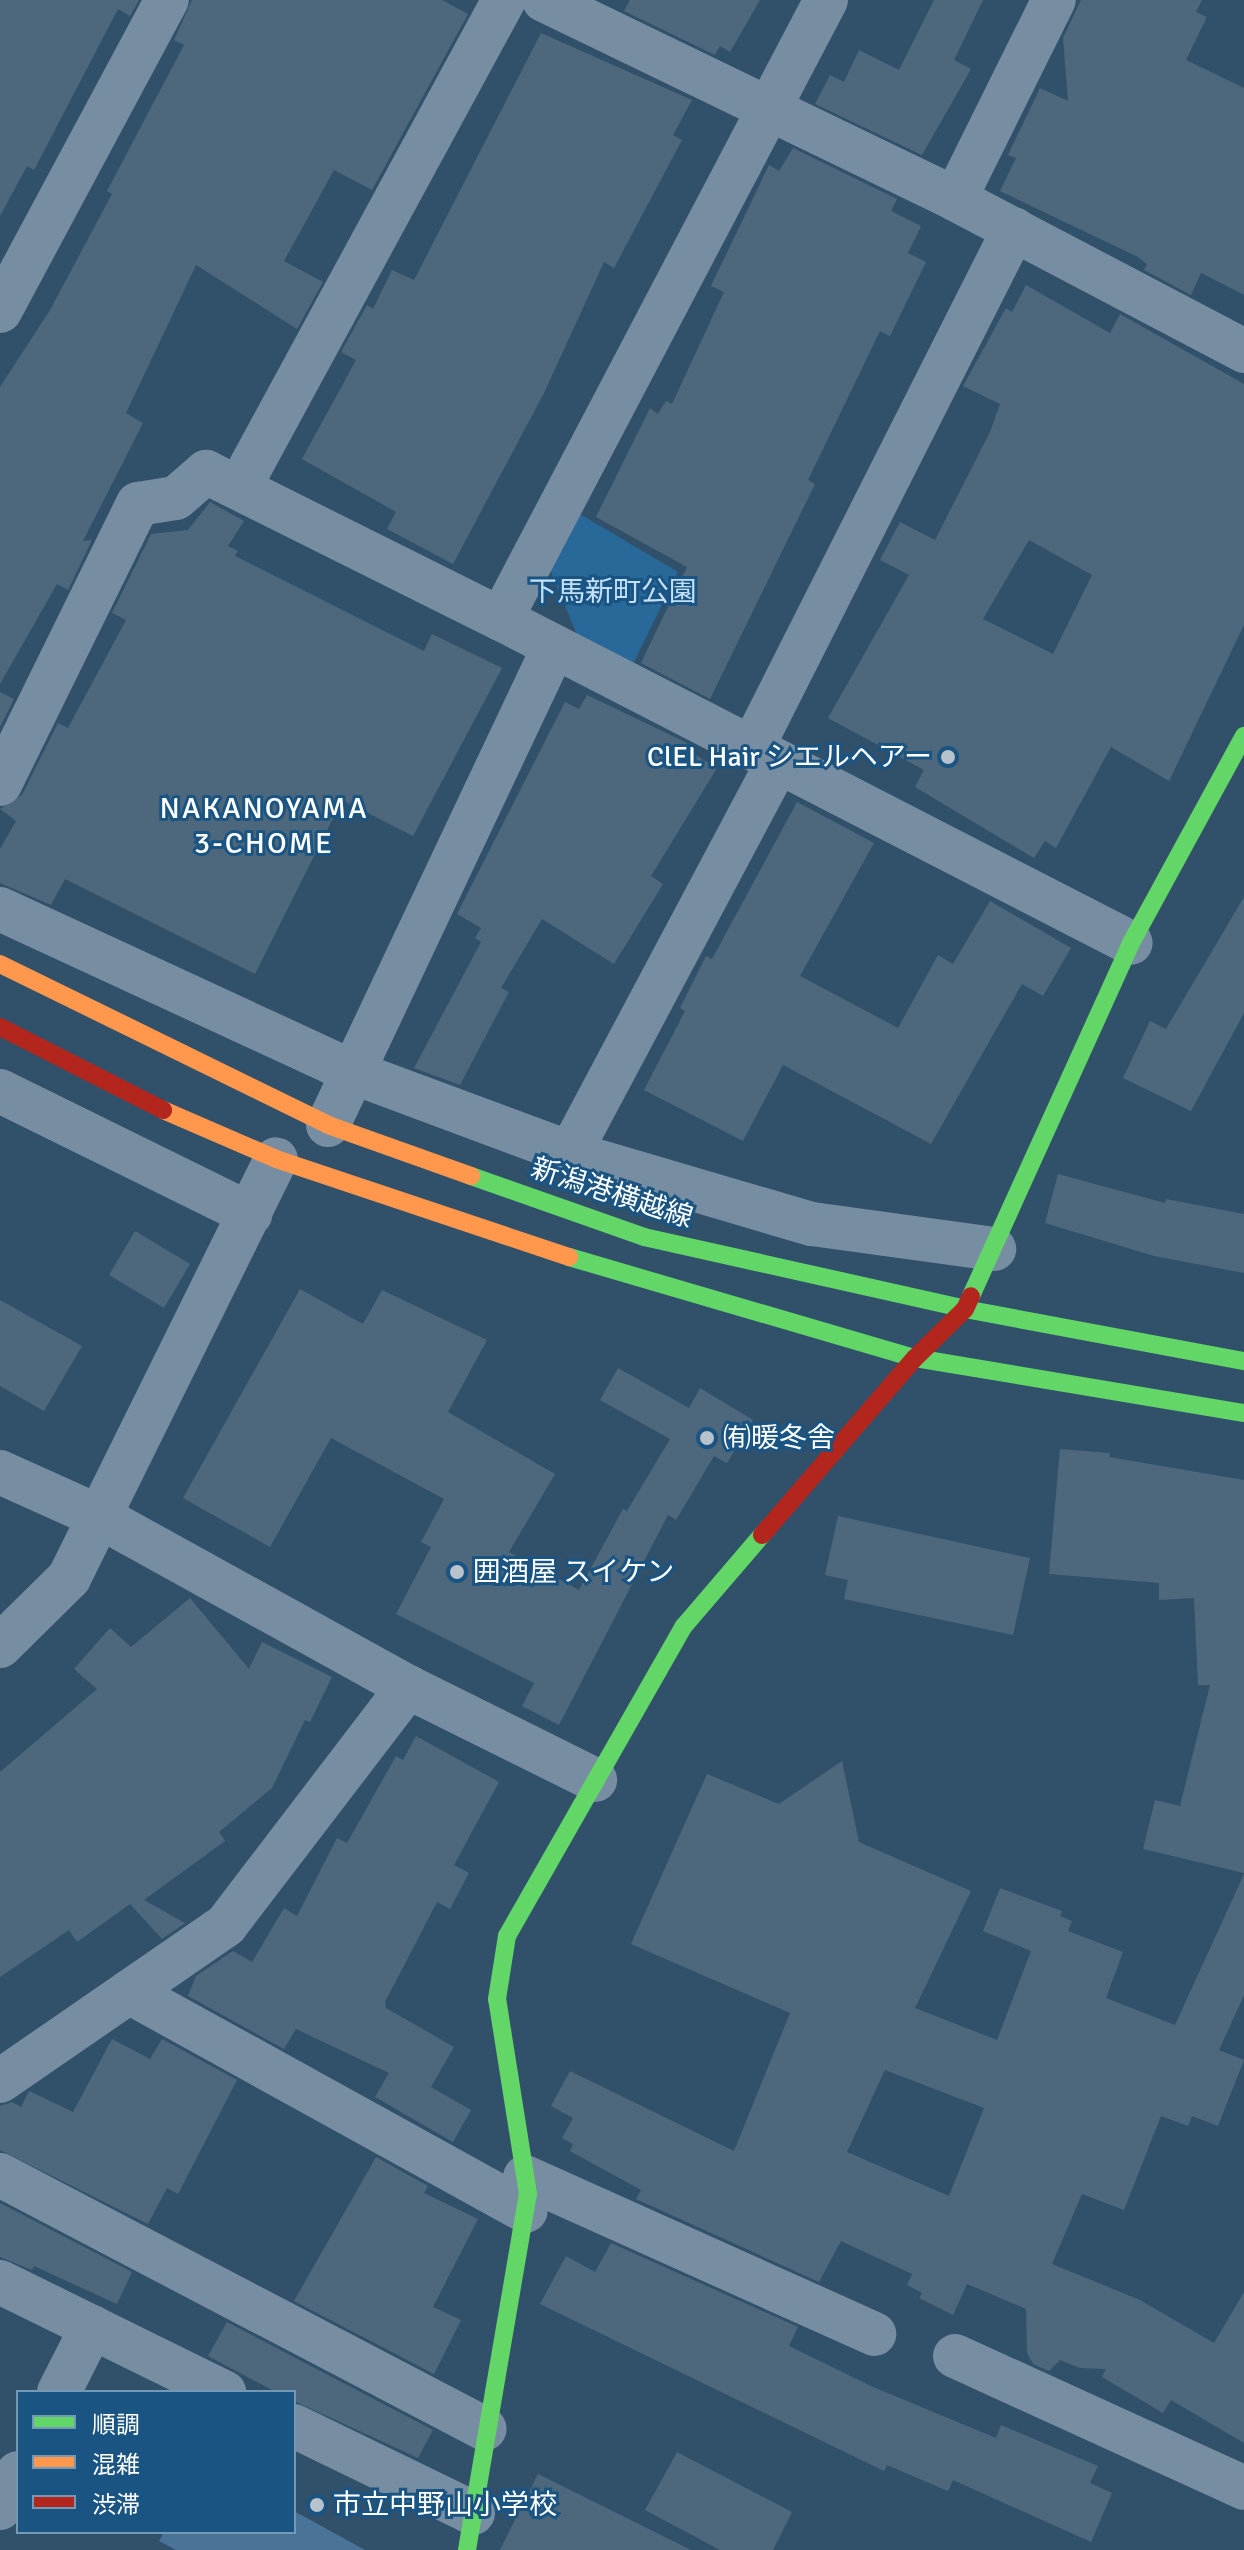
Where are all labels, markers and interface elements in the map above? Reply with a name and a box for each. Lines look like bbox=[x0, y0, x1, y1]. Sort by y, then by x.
park label: 下馬新町公園 bbox=[529, 575, 697, 609]
place label: ClEL Hair シエルヘアー bbox=[647, 740, 932, 774]
marker: ClEL Hair シエルヘアー bbox=[939, 748, 957, 766]
district label: NAKANOYAMA 3-CHOME bbox=[160, 791, 368, 862]
street label: 新潟港横越線 bbox=[527, 1151, 697, 1235]
place label: ㈲暖冬舎 bbox=[723, 1421, 835, 1455]
marker: ㈲暖冬舎 bbox=[698, 1429, 716, 1447]
place label: 囲酒屋 スイケン bbox=[473, 1555, 675, 1589]
marker: 囲酒屋 スイケン bbox=[448, 1563, 466, 1581]
legend bbox=[16, 2390, 296, 2534]
text: 順調 bbox=[92, 2410, 140, 2440]
text: 混雑 bbox=[92, 2450, 140, 2480]
place label: 市立中野山小学校 bbox=[333, 2488, 557, 2522]
text: 渋滞 bbox=[92, 2490, 140, 2520]
marker: 市立中野山小学校 bbox=[308, 2496, 326, 2514]

